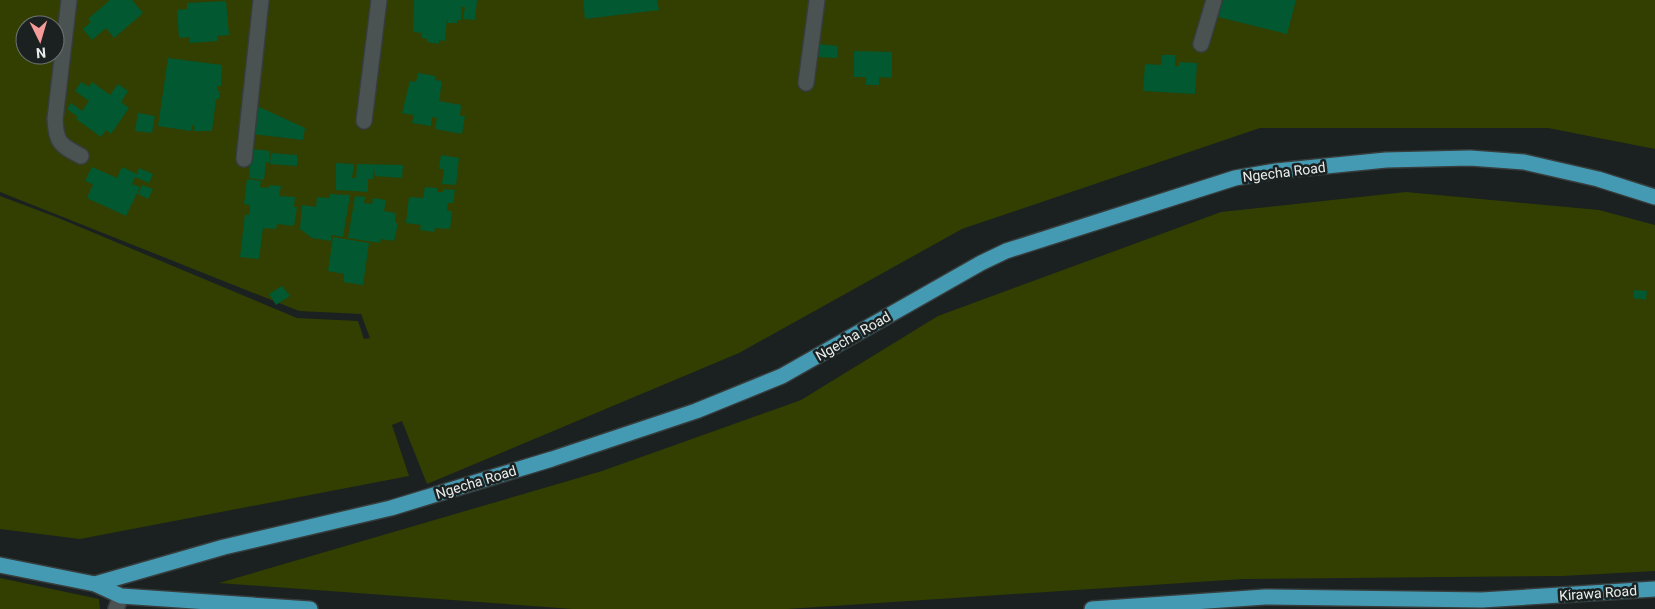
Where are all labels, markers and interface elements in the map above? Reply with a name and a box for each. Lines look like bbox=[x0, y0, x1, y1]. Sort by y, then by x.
north arrow bbox=[15, 15, 65, 65]
text: N bbox=[36, 45, 47, 61]
street label: Ngecha Road bbox=[1242, 159, 1326, 185]
street label: Ngecha Road bbox=[813, 308, 893, 364]
street label: Ngecha Road bbox=[434, 462, 518, 502]
street label: Kirawa Road bbox=[1559, 582, 1637, 604]

